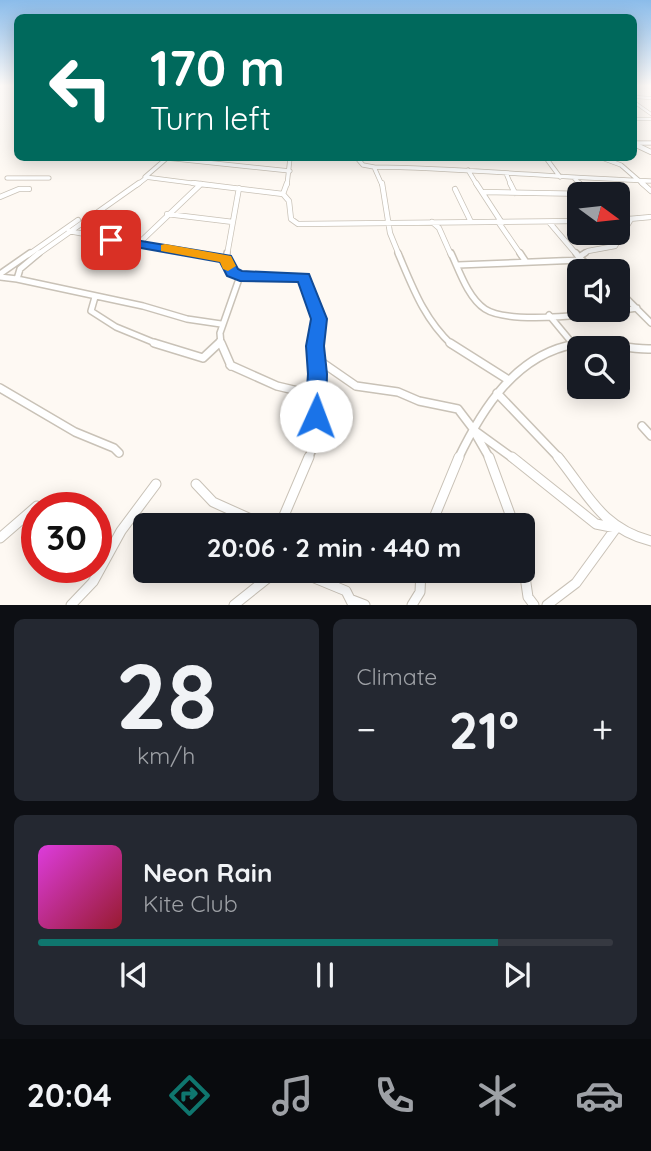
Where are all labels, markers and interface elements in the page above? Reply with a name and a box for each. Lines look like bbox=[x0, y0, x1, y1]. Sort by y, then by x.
text: 170 m bbox=[150, 37, 285, 98]
icon: left bbox=[35, 42, 126, 133]
text: Turn left bbox=[150, 98, 271, 138]
north arrow bbox=[567, 182, 630, 245]
map controls bbox=[567, 182, 630, 399]
pin bbox=[81, 210, 141, 270]
icon: arrive bbox=[92, 221, 130, 259]
button: sound bbox=[567, 259, 630, 322]
button: search bbox=[567, 336, 630, 399]
position arrow bbox=[279, 379, 353, 453]
speed limit sign: 30 bbox=[21, 492, 112, 583]
text: 20:06 · 2 min · 440 m bbox=[207, 531, 461, 564]
text: 28 bbox=[115, 638, 217, 752]
text: Climate bbox=[357, 662, 437, 691]
text: 21° bbox=[449, 697, 519, 762]
text: − bbox=[357, 705, 376, 753]
text: + bbox=[592, 705, 613, 753]
text: km/h bbox=[137, 741, 195, 770]
text: Neon Rain bbox=[143, 856, 272, 889]
text: Kite Club bbox=[143, 889, 238, 918]
icon: previous bbox=[115, 956, 153, 994]
icon: pause bbox=[306, 956, 344, 994]
icon: next bbox=[498, 956, 536, 994]
icon: directions bbox=[165, 1071, 214, 1120]
icon: music bbox=[268, 1071, 317, 1120]
icon: phone bbox=[370, 1071, 419, 1120]
icon: climate bbox=[473, 1071, 522, 1120]
icon: car bbox=[575, 1071, 624, 1120]
text: 20:04 bbox=[27, 1075, 112, 1115]

